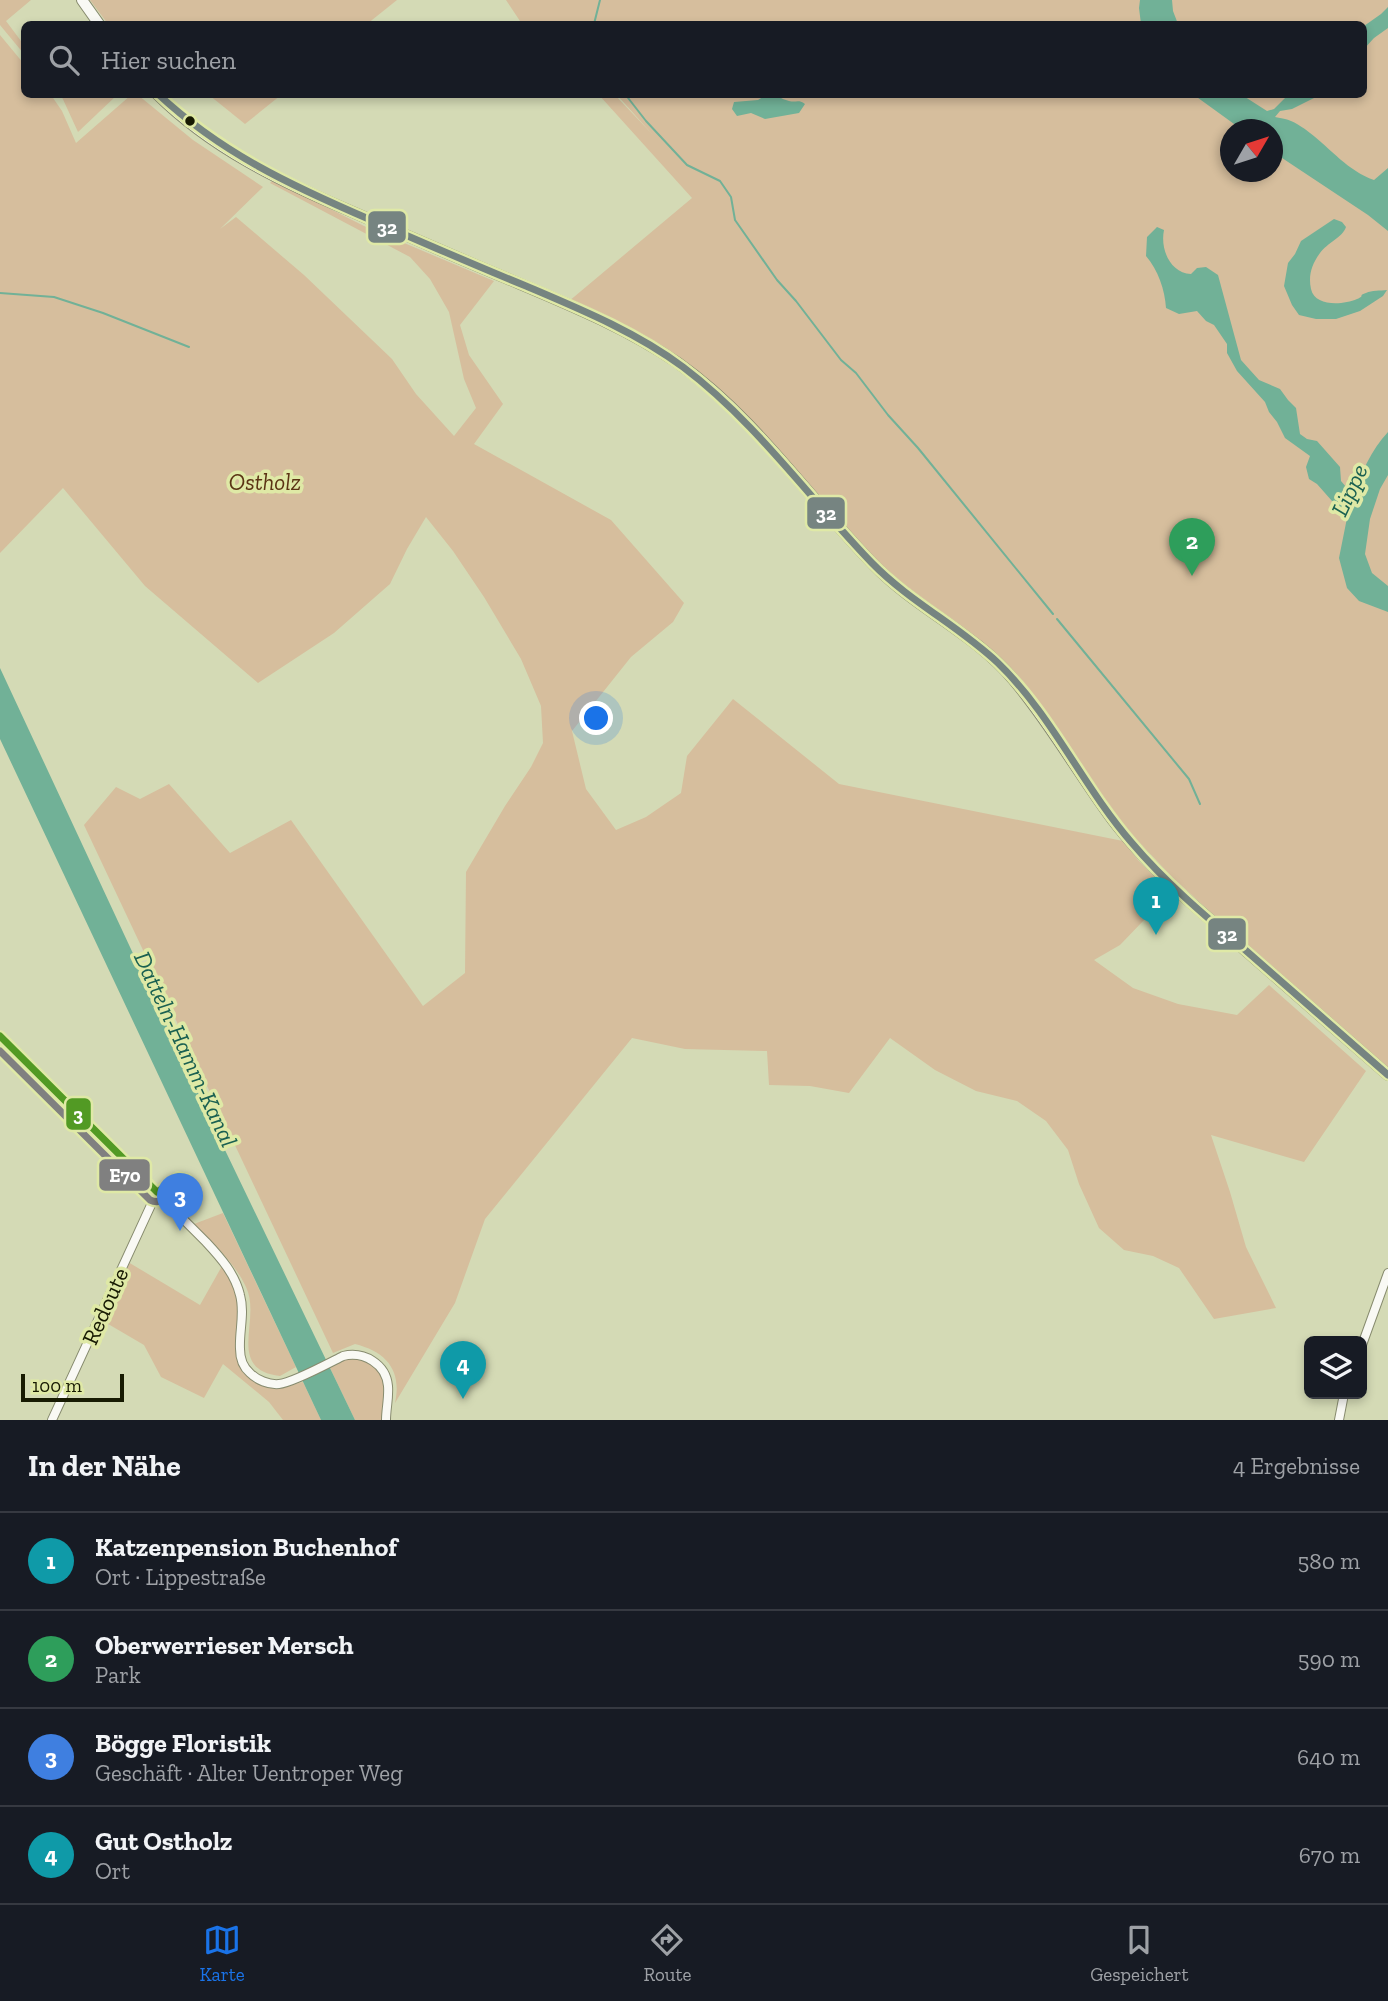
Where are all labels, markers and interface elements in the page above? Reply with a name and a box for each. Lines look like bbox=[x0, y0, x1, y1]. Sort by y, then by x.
search box bbox=[21, 21, 1367, 98]
icon: search bbox=[45, 41, 83, 79]
text: Hier suchen bbox=[101, 44, 236, 76]
unlabelled marker bbox=[183, 114, 197, 128]
north arrow bbox=[1220, 119, 1283, 182]
line badge: 32 bbox=[367, 210, 407, 244]
text: 32 bbox=[377, 216, 397, 239]
water label: Lippe bbox=[1324, 459, 1374, 521]
park label: Ostholz bbox=[229, 468, 301, 496]
line badge: 32 bbox=[806, 496, 846, 530]
text: 32 bbox=[816, 502, 836, 525]
pin: 2 bbox=[1169, 518, 1215, 576]
your location bbox=[579, 701, 613, 735]
pin: 1 bbox=[1133, 877, 1179, 935]
line badge: 32 bbox=[1207, 917, 1247, 951]
text: 32 bbox=[1217, 923, 1237, 946]
water label: Datteln-Hamm-Kanal bbox=[128, 947, 244, 1151]
line badge: 3 bbox=[65, 1097, 92, 1131]
text: 3 bbox=[73, 1103, 83, 1126]
line badge: E70 bbox=[98, 1158, 151, 1192]
text: E70 bbox=[109, 1164, 141, 1187]
pin: 3 bbox=[157, 1173, 203, 1231]
street label: Redoute bbox=[76, 1263, 134, 1349]
map controls bbox=[1304, 1336, 1367, 1399]
button: layers bbox=[1304, 1336, 1367, 1399]
pin: 4 bbox=[440, 1341, 486, 1399]
scale bar bbox=[21, 1371, 124, 1403]
text: 100 m bbox=[32, 1374, 82, 1397]
text: In der Nähe bbox=[28, 1448, 181, 1484]
text: 4 Ergebnisse bbox=[1233, 1452, 1360, 1480]
text: Katzenpension Buchenhof bbox=[95, 1531, 397, 1563]
text: 1 bbox=[46, 1547, 56, 1575]
text: 580 m bbox=[1298, 1547, 1360, 1575]
text: Ort · Lippestraße bbox=[95, 1563, 266, 1591]
text: Oberwerrieser Mersch bbox=[95, 1629, 354, 1661]
text: 2 bbox=[45, 1645, 57, 1673]
text: 590 m bbox=[1298, 1645, 1360, 1673]
text: Park bbox=[95, 1661, 141, 1689]
text: Bögge Floristik bbox=[95, 1727, 271, 1759]
text: 3 bbox=[45, 1743, 57, 1771]
text: 640 m bbox=[1297, 1743, 1360, 1771]
text: Geschäft · Alter Uentroper Weg bbox=[95, 1759, 403, 1787]
text: Gut Ostholz bbox=[95, 1825, 232, 1857]
text: 4 bbox=[44, 1841, 58, 1869]
text: 670 m bbox=[1299, 1841, 1360, 1869]
text: Ort bbox=[95, 1857, 130, 1885]
tab: Karte bbox=[199, 1921, 245, 1986]
tab: Route bbox=[643, 1921, 691, 1986]
tab: Gespeichert bbox=[1090, 1921, 1189, 1986]

